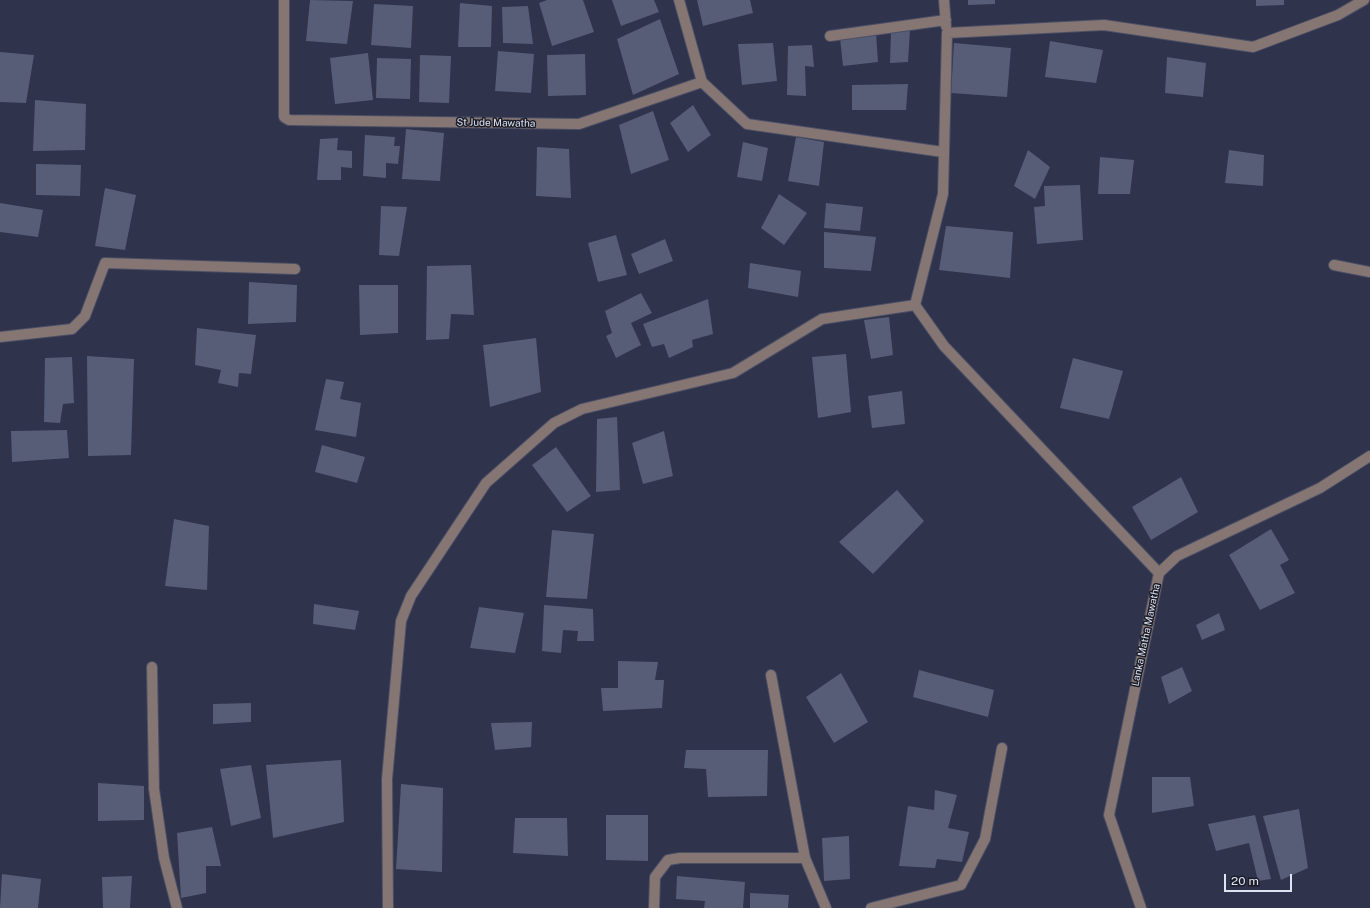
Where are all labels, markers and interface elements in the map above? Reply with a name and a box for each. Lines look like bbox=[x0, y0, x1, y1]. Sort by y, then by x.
street label: St Jude Mawatha bbox=[456, 116, 536, 130]
street label: Lanka Matha Mawatha bbox=[1129, 583, 1163, 687]
scale bar bbox=[1226, 866, 1294, 892]
text: 20 m bbox=[1231, 874, 1259, 888]

